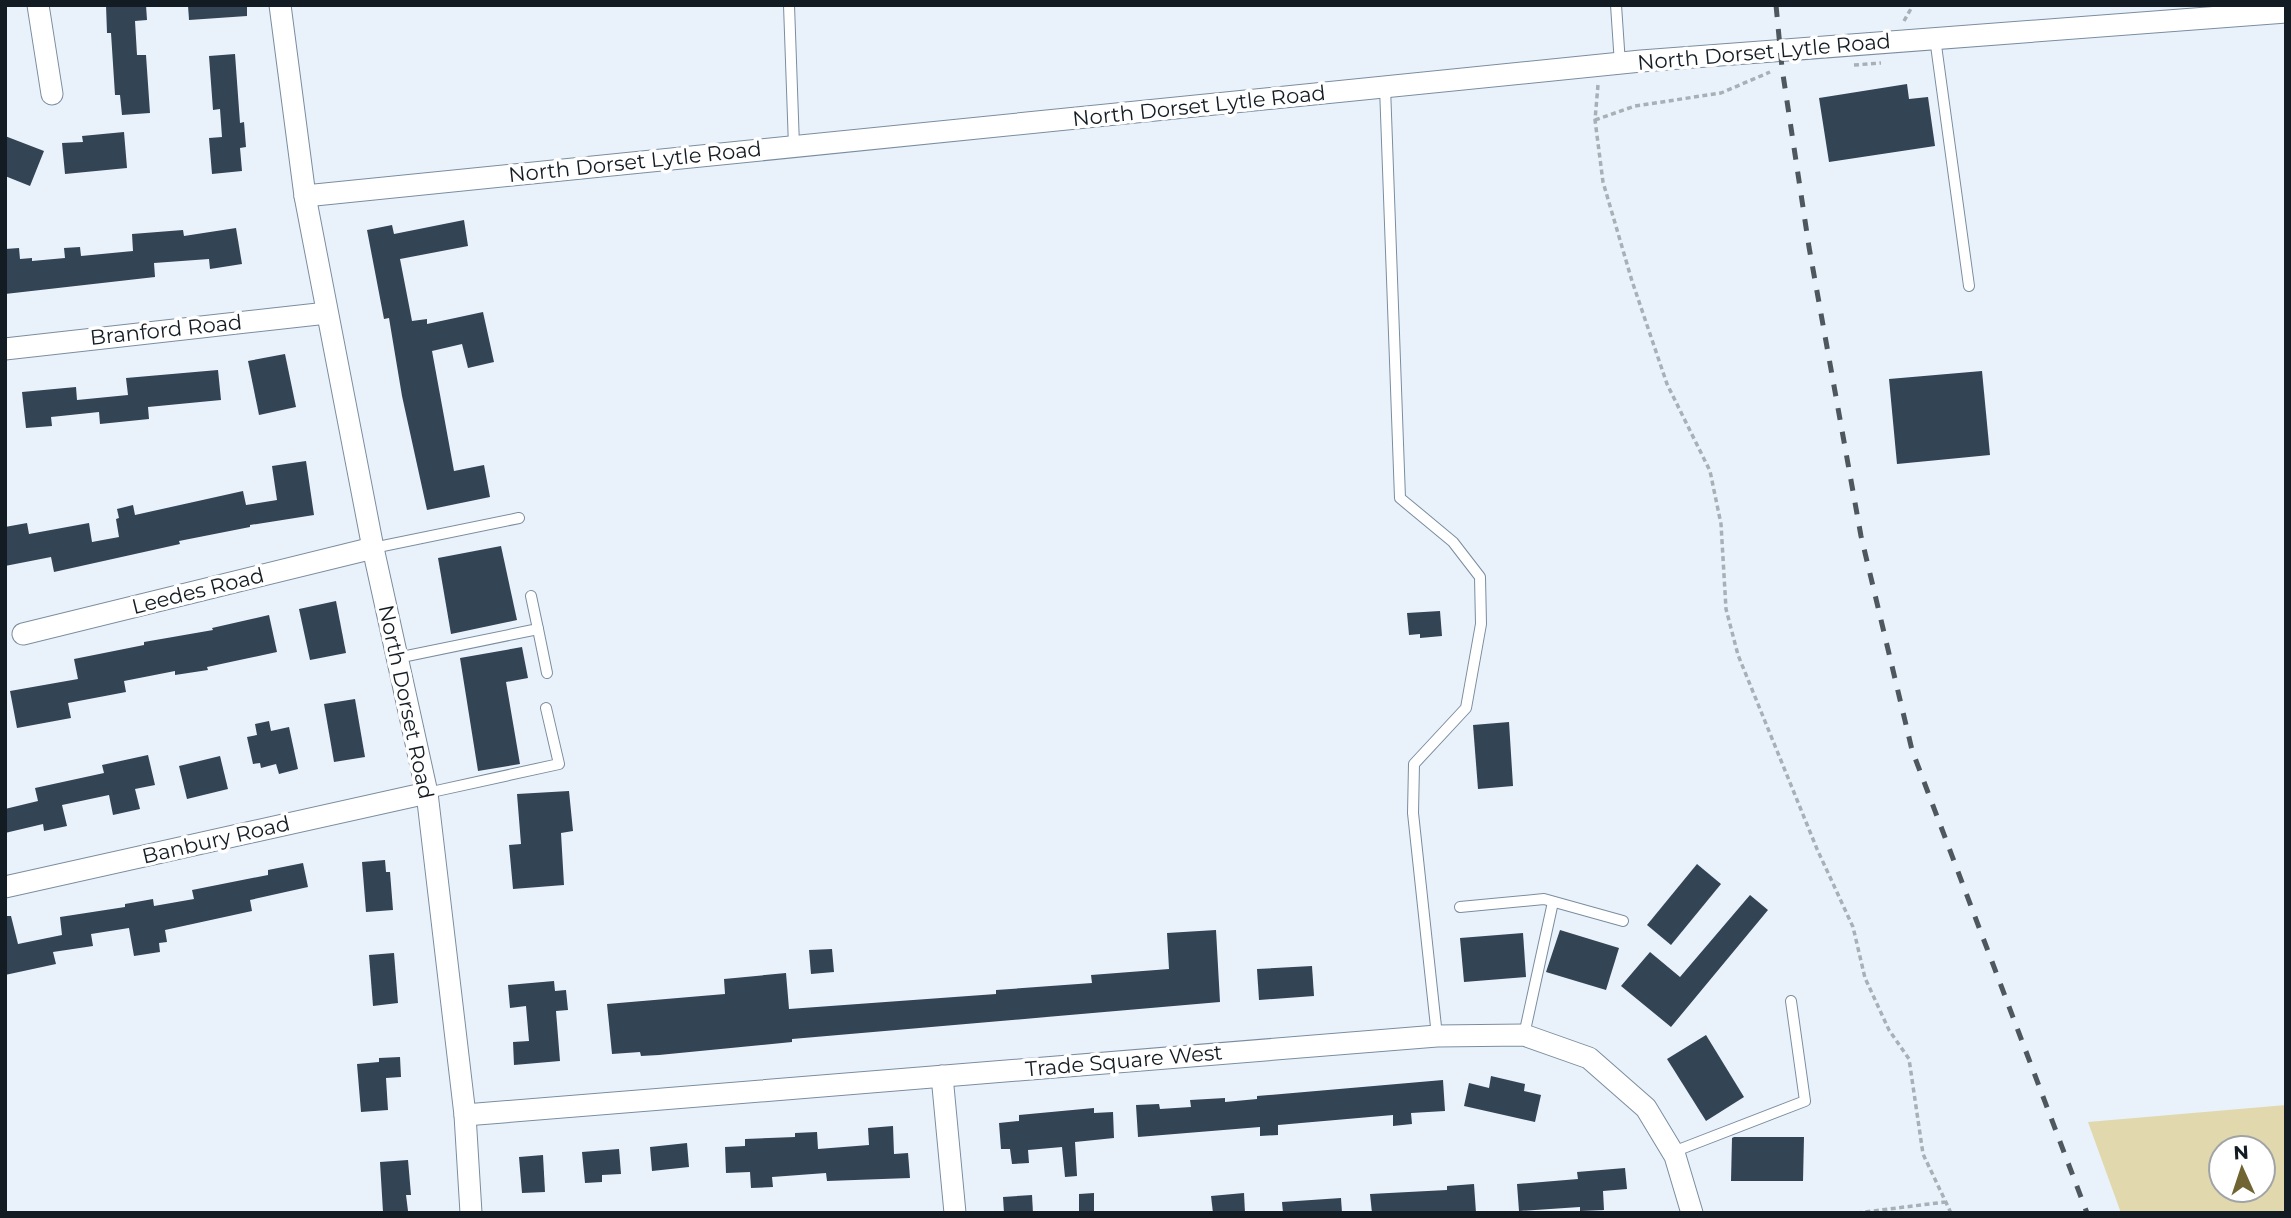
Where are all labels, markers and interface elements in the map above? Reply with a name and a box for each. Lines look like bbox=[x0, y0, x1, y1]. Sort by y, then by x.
street label: North Dorset Lytle Road bbox=[1636, 28, 1892, 75]
street label: North Dorset Lytle Road bbox=[1071, 80, 1327, 131]
street label: North Dorset Lytle Road bbox=[507, 136, 763, 187]
street label: Branford Road bbox=[89, 309, 243, 350]
street label: Leedes Road bbox=[129, 562, 266, 619]
street label: North Dorset Road bbox=[374, 602, 439, 801]
street label: Banbury Road bbox=[140, 810, 292, 869]
street label: Trade Square West bbox=[1024, 1039, 1224, 1082]
north arrow bbox=[2207, 1134, 2277, 1204]
text: N bbox=[2233, 1141, 2249, 1164]

